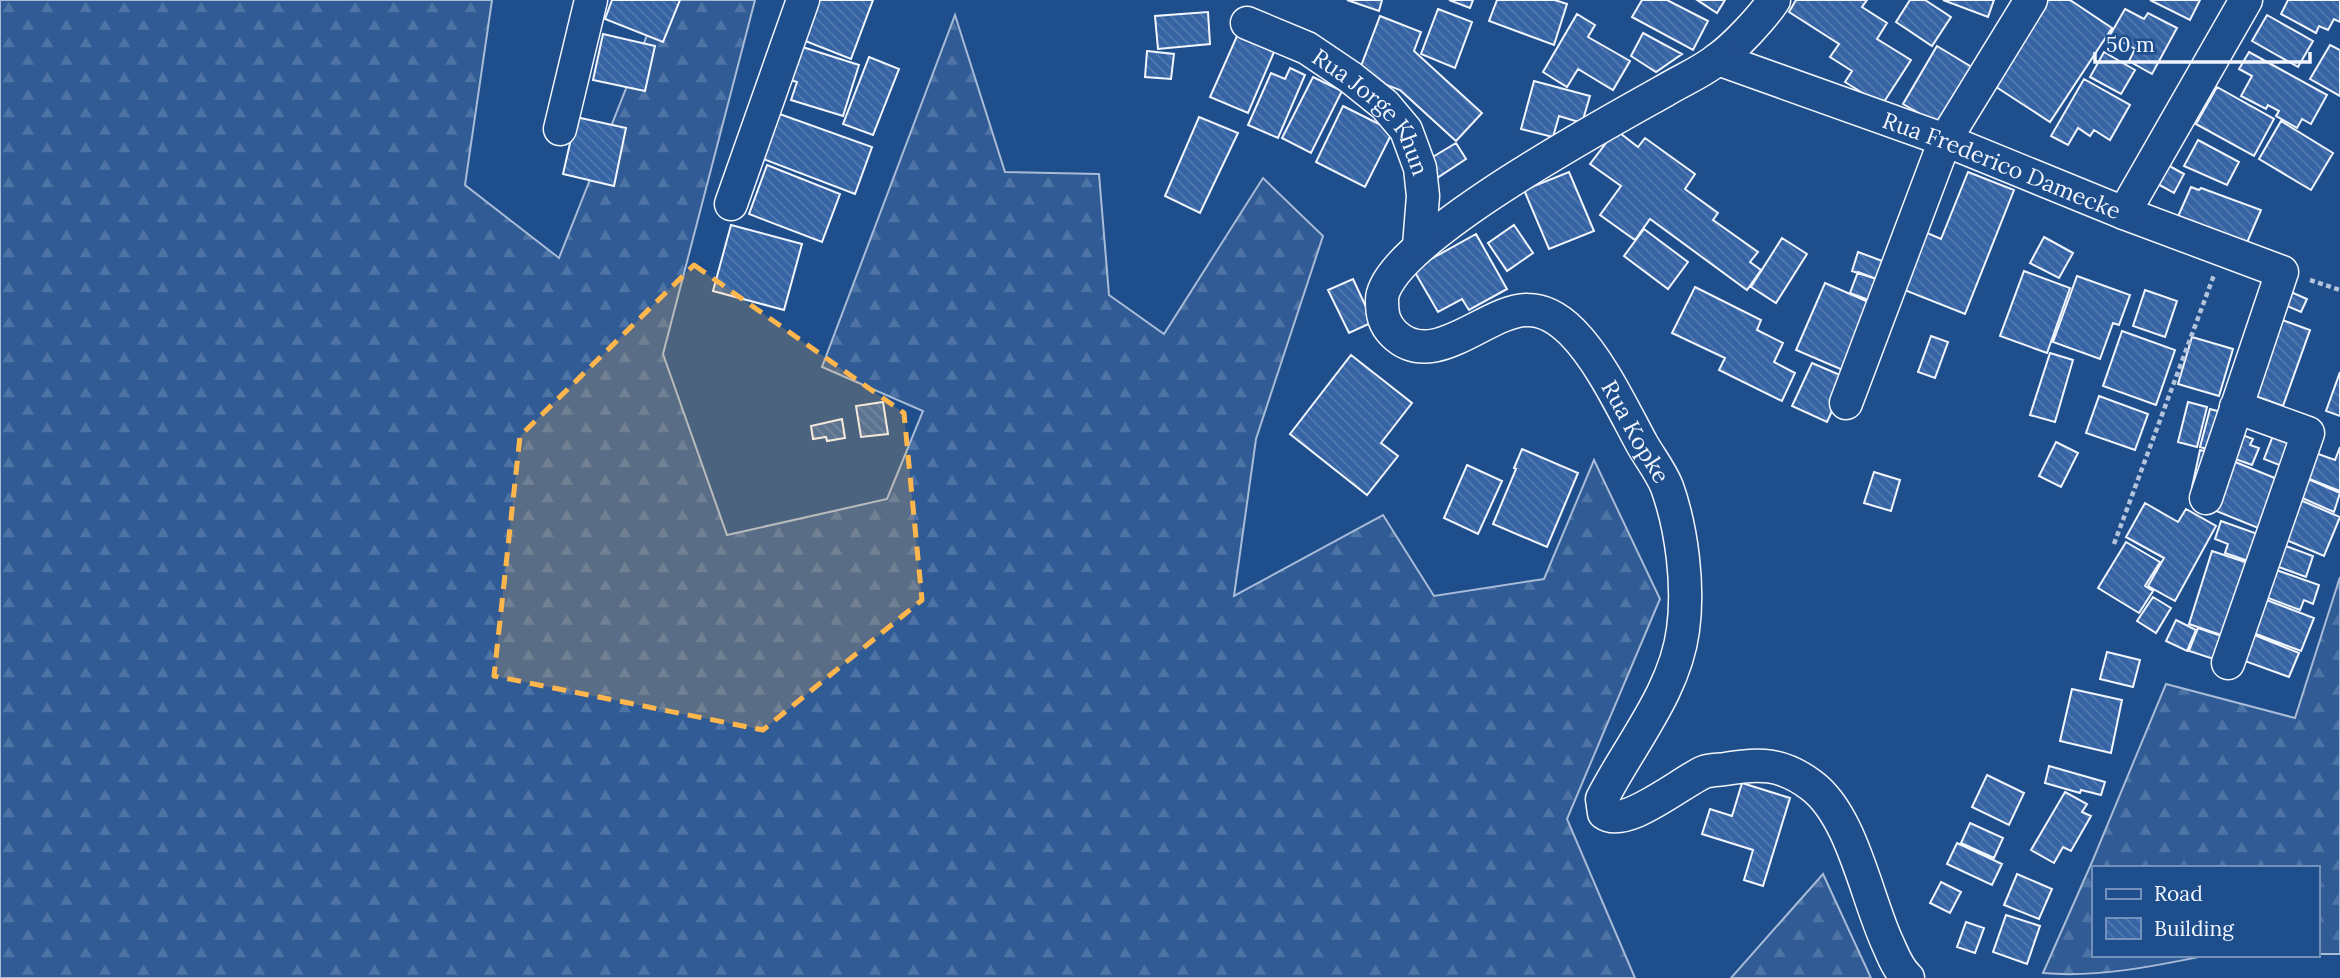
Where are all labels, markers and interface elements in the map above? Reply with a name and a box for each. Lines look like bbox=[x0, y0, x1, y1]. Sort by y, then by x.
scale bar bbox=[2095, 21, 2310, 65]
text: 50 m bbox=[2106, 31, 2155, 58]
street label: Rua Jorge Khun bbox=[1307, 41, 1436, 179]
street label: Rua Frederico Damecke bbox=[1879, 105, 2125, 225]
street label: Rua Kopke bbox=[1596, 375, 1677, 487]
legend bbox=[2092, 866, 2319, 957]
text: Road bbox=[2154, 880, 2203, 907]
text: Building bbox=[2154, 915, 2234, 942]

